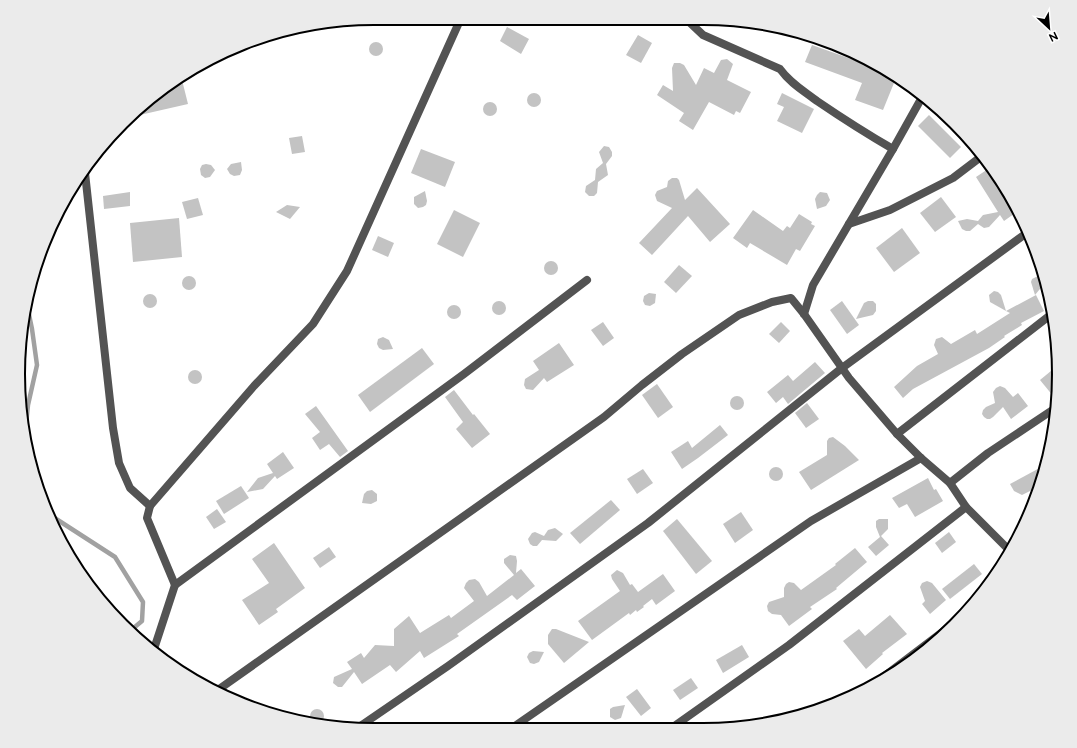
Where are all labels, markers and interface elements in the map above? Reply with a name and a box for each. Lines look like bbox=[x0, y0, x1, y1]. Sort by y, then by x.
north arrow bbox=[1029, 8, 1069, 48]
text: N bbox=[1047, 29, 1060, 44]

